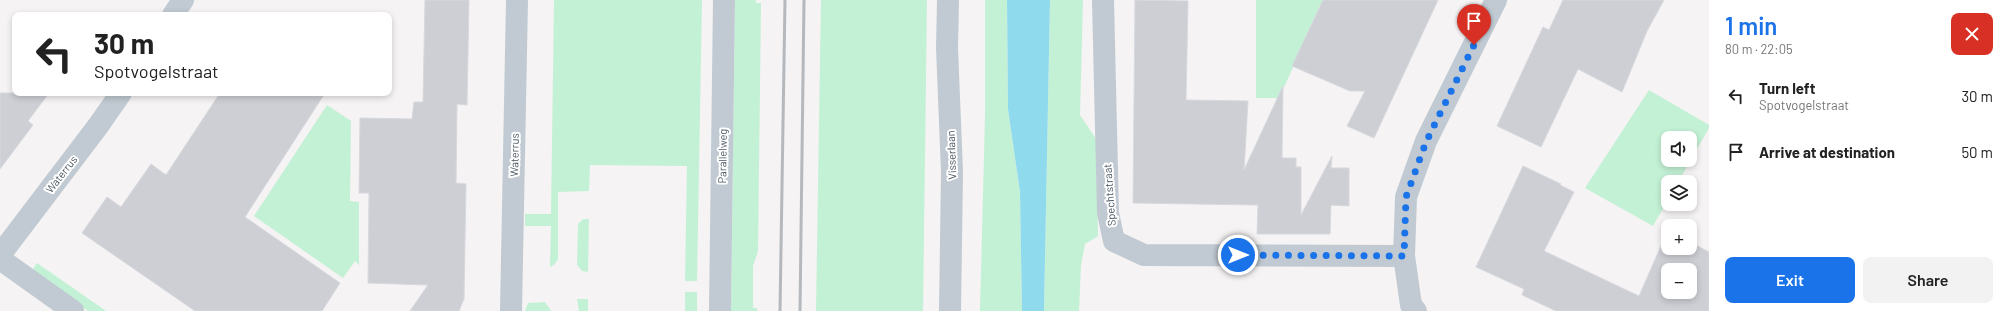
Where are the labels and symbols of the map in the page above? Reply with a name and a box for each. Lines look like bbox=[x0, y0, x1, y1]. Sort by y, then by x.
pin bbox=[1457, 4, 1491, 45]
street label: Parallelweg bbox=[715, 128, 729, 183]
street label: Visserlaan bbox=[944, 130, 958, 180]
street label: Waterrus bbox=[507, 133, 521, 177]
street label: Waterrus bbox=[42, 153, 80, 195]
street label: Spechtstraat bbox=[1100, 163, 1118, 227]
position arrow bbox=[1217, 234, 1259, 276]

